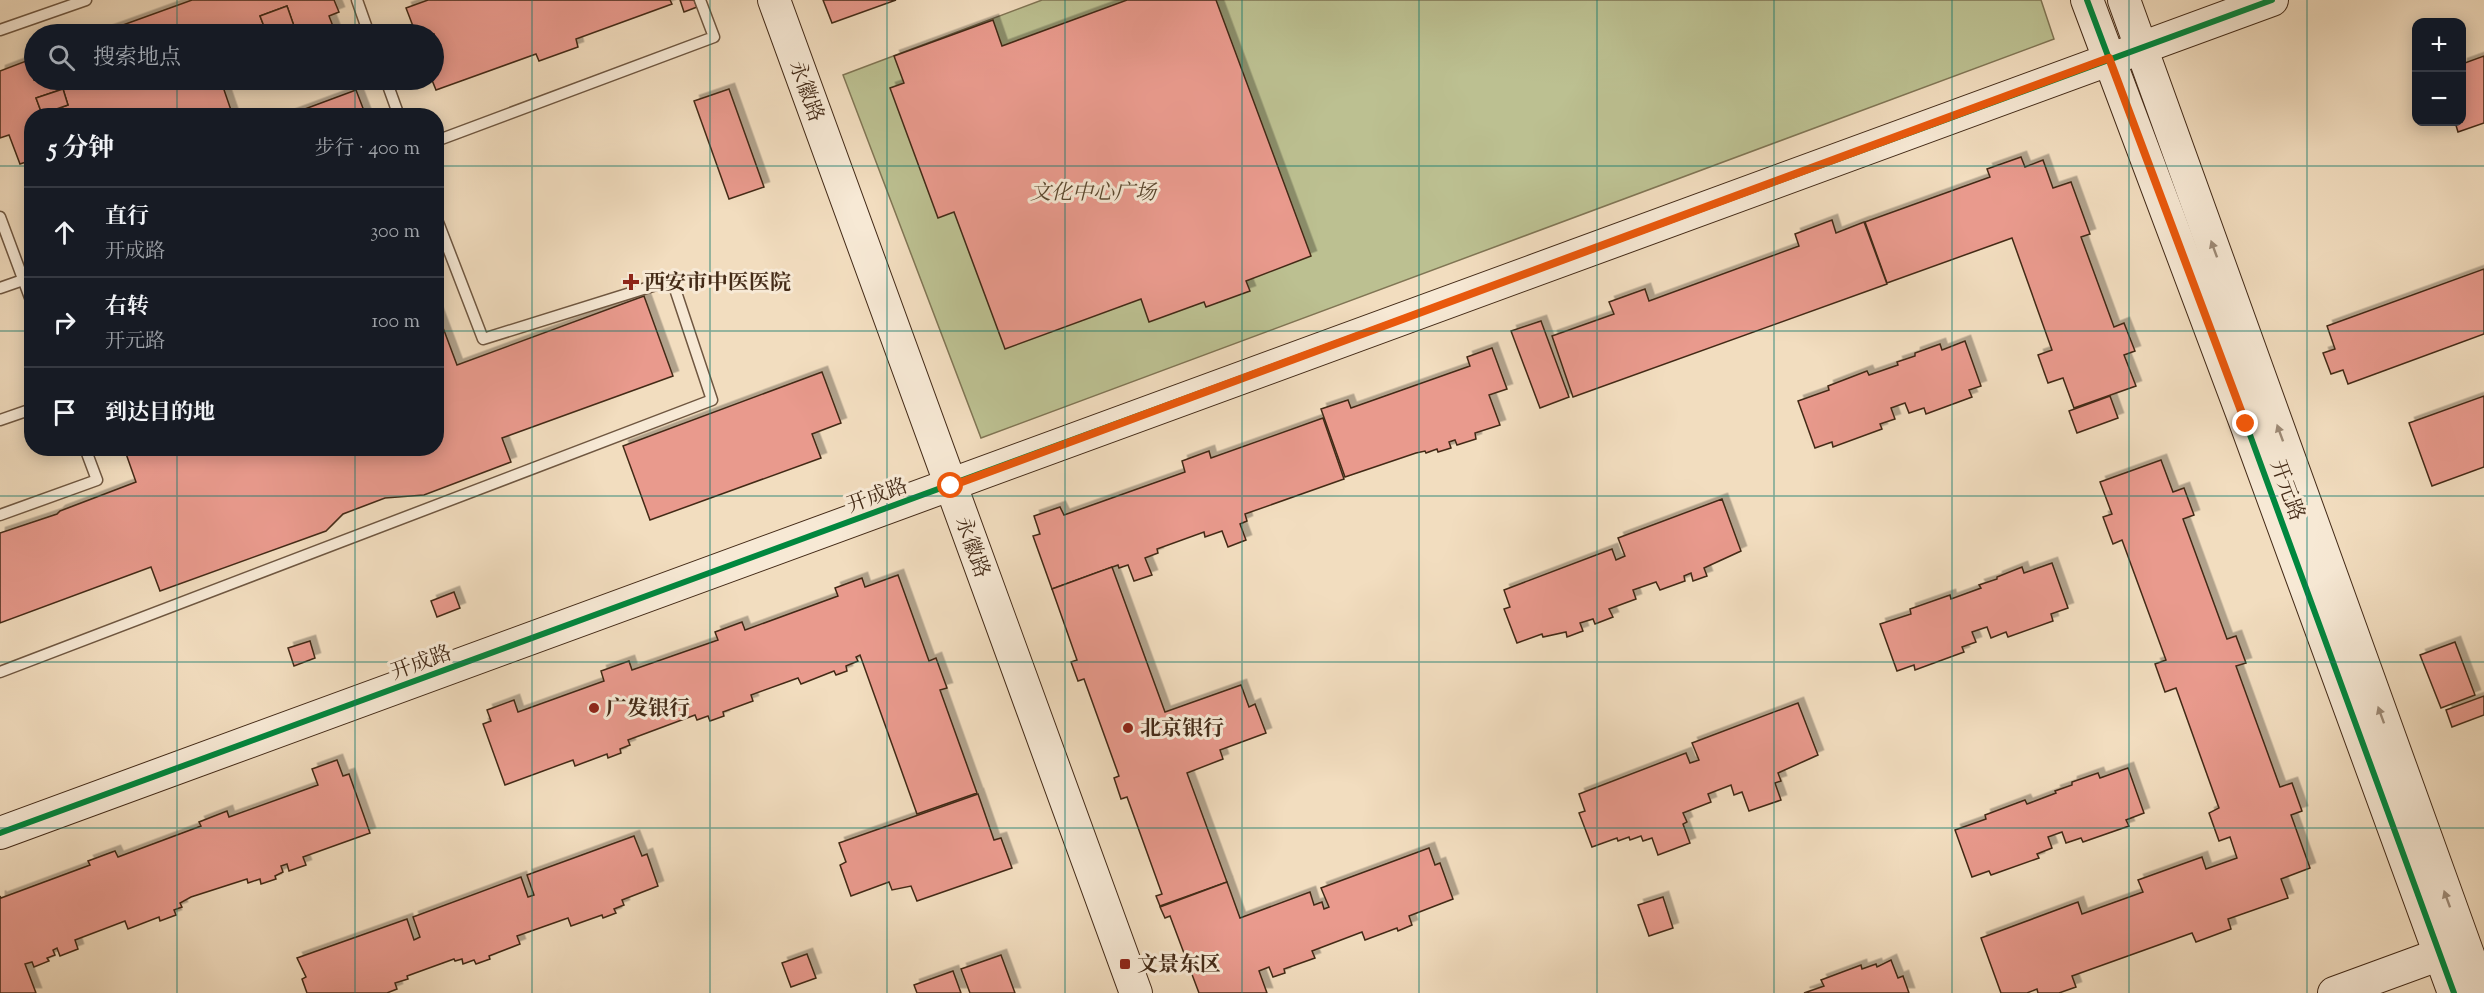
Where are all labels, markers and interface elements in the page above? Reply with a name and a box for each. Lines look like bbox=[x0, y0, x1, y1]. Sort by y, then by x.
map controls bbox=[2412, 18, 2466, 126]
button: + bbox=[2412, 18, 2466, 72]
search box bbox=[24, 24, 444, 90]
icon: search bbox=[45, 41, 78, 74]
text: 搜索地点 bbox=[93, 43, 181, 75]
street label: 永徽路 bbox=[780, 57, 830, 126]
button: − bbox=[2412, 72, 2466, 126]
text: 5 分钟 bbox=[48, 131, 114, 168]
text: 步行 · 400 m bbox=[315, 135, 420, 164]
park label: 文化中心广场 bbox=[1030, 179, 1158, 209]
text: 直行 bbox=[105, 202, 149, 234]
icon: ahead bbox=[48, 216, 81, 249]
text: 300 m bbox=[370, 218, 420, 247]
text: 开成路 bbox=[105, 238, 165, 267]
one-way arrow bbox=[2208, 240, 2218, 258]
place label: 西安市中医医院 bbox=[644, 269, 791, 299]
marker: 西安市中医医院 bbox=[622, 273, 640, 291]
text: 右转 bbox=[105, 292, 149, 324]
icon: right bbox=[48, 306, 81, 339]
text: 100 m bbox=[371, 308, 420, 337]
text: 开元路 bbox=[105, 328, 165, 357]
icon: arrive bbox=[48, 396, 81, 429]
text: 到达目的地 bbox=[105, 398, 215, 430]
route end bbox=[2232, 410, 2258, 436]
one-way arrow bbox=[2274, 424, 2284, 442]
street label: 开元路 bbox=[2261, 456, 2311, 525]
street label: 开成路 bbox=[843, 472, 912, 522]
route start bbox=[937, 472, 963, 498]
street label: 永徽路 bbox=[946, 513, 996, 582]
street label: 开成路 bbox=[387, 639, 456, 689]
place label: 广发银行 bbox=[606, 695, 690, 725]
marker: 广发银行 bbox=[587, 701, 601, 715]
one-way arrow bbox=[2376, 706, 2386, 724]
place label: 北京银行 bbox=[1140, 715, 1224, 745]
marker: 北京银行 bbox=[1121, 721, 1135, 735]
one-way arrow bbox=[2442, 889, 2452, 907]
place label: 文景东区 bbox=[1137, 951, 1221, 981]
marker: 文景东区 bbox=[1118, 957, 1132, 971]

